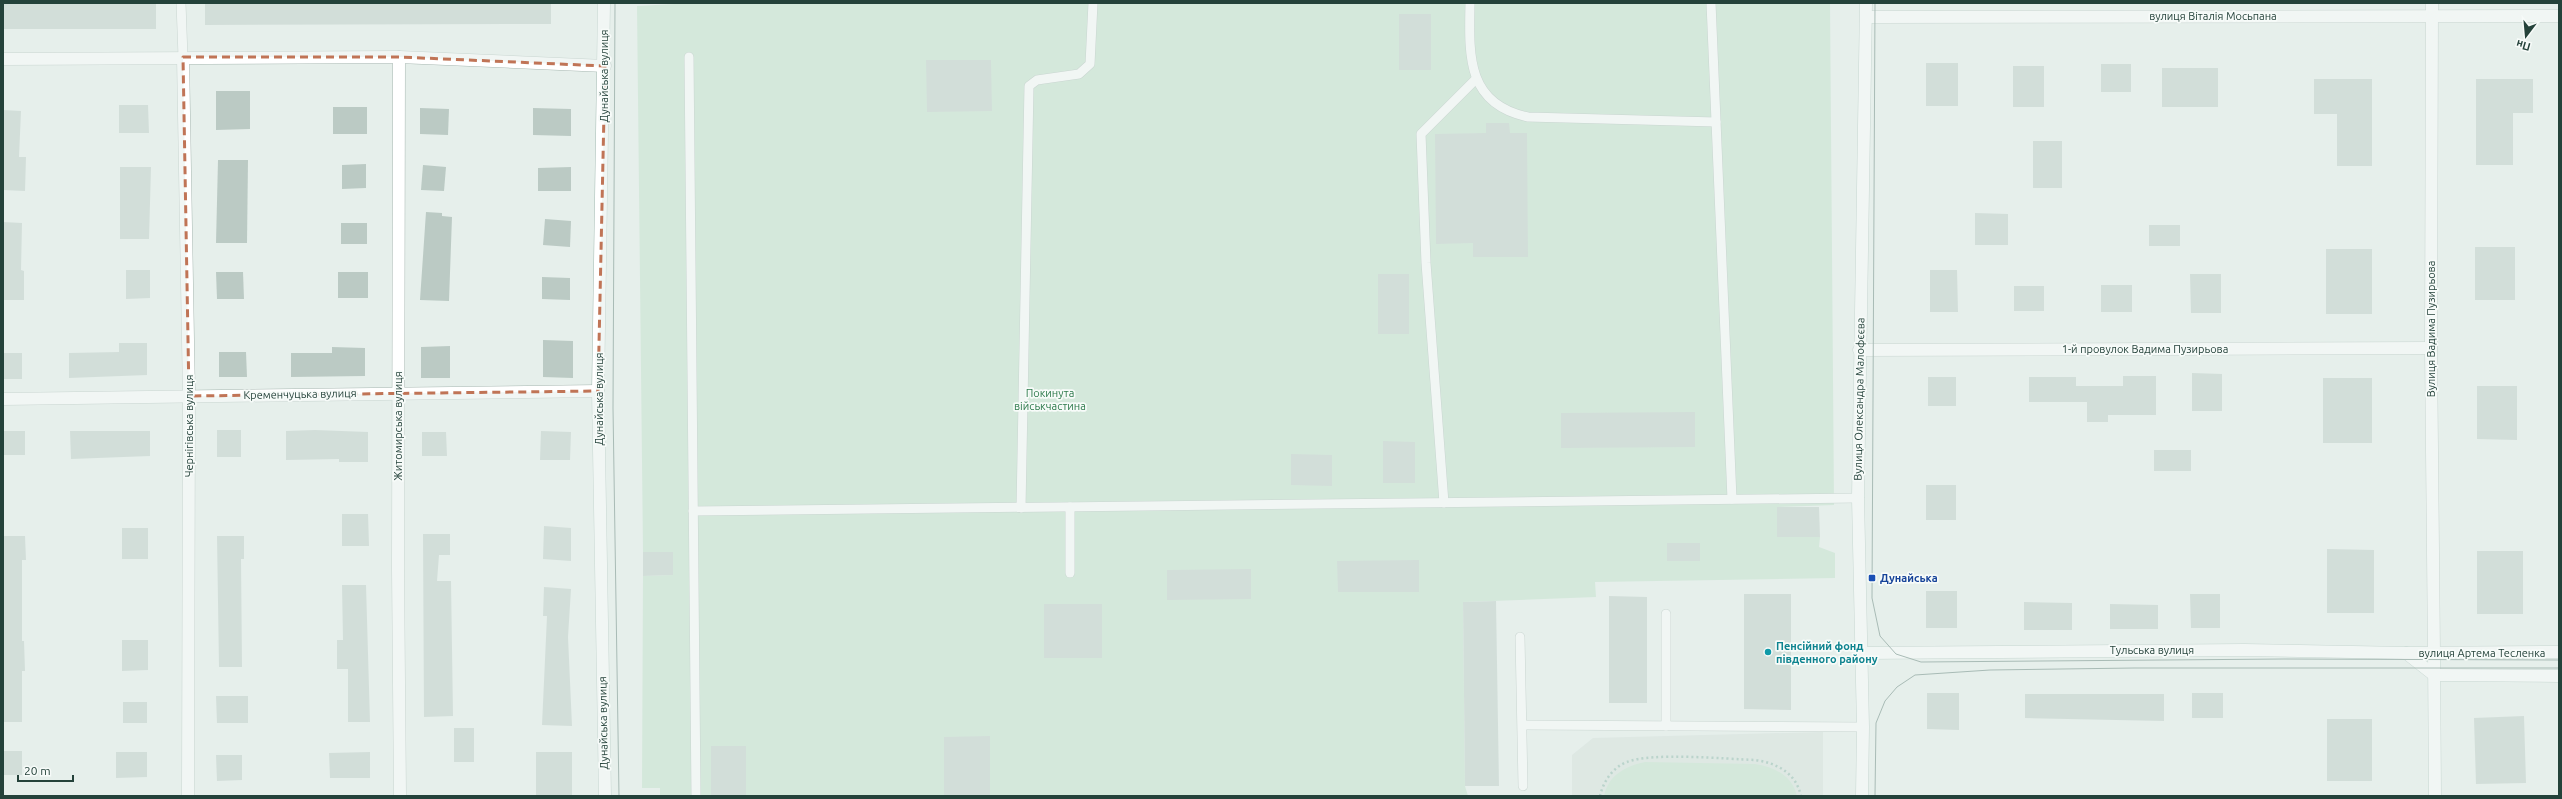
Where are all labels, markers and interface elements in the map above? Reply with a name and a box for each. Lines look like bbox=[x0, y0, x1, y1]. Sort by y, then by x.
street label: вулиця Віталія Мосьпана bbox=[2149, 10, 2277, 22]
north arrow bbox=[2506, 16, 2546, 56]
street label: Дунайська вулиця bbox=[598, 30, 610, 122]
text: Пн bbox=[2515, 38, 2532, 53]
street label: Вулиця Вадима Пузирьова bbox=[2425, 261, 2437, 397]
street label: Вулиця Олександра Малофєєва bbox=[1852, 317, 1866, 481]
street label: 1-й провулок Вадима Пузирьова bbox=[2062, 343, 2228, 355]
street label: Дунайська вулиця bbox=[593, 353, 605, 445]
street label: Житомирська вулиця bbox=[392, 371, 404, 481]
street label: Чернігівська вулиця bbox=[183, 375, 195, 477]
street label: Кременчуцька вулиця bbox=[243, 387, 357, 401]
park label: Покинута військчастина bbox=[1014, 387, 1086, 412]
place label: Дунайська bbox=[1880, 572, 1938, 584]
marker: Дунайська bbox=[1867, 573, 1877, 583]
place label: Пенсійний фонд південного району bbox=[1776, 640, 1878, 665]
street label: Тульська вулиця bbox=[2110, 644, 2194, 656]
marker: Пенсійний фонд південного району bbox=[1763, 647, 1773, 657]
street label: вулиця Артема Тесленка bbox=[2419, 647, 2545, 659]
street label: Дунайська вулиця bbox=[596, 676, 610, 770]
scale bar bbox=[18, 757, 73, 783]
text: 20 m bbox=[24, 764, 51, 777]

